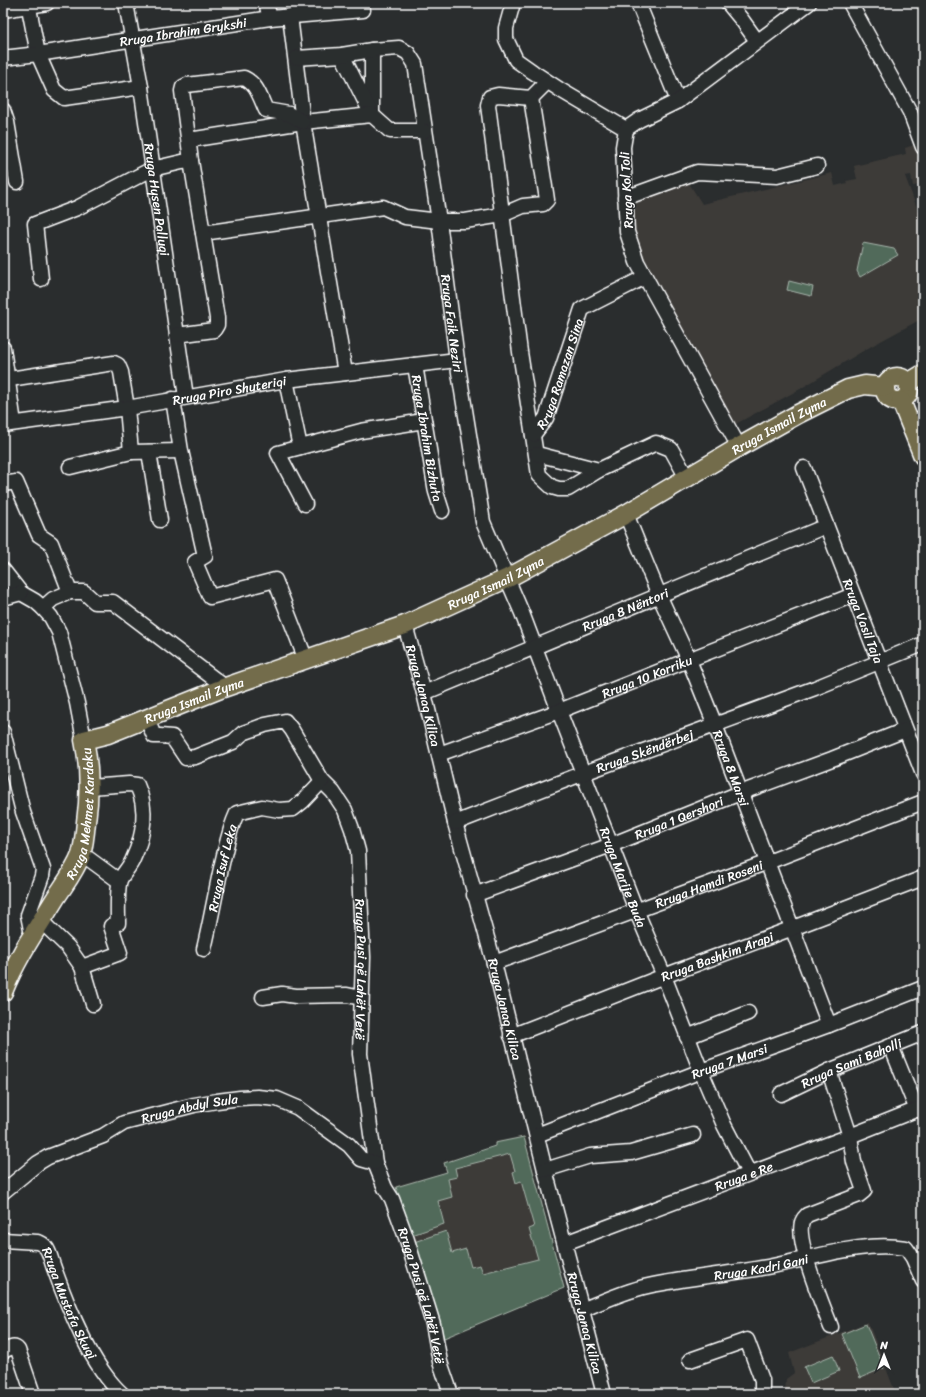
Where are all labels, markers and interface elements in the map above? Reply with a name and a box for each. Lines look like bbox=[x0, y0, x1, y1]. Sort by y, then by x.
street label: Rruga Ibrahim Grykshi bbox=[118, 11, 249, 53]
street label: Rruga Hysen Palluqi bbox=[137, 142, 176, 258]
street label: Rruga Kol Toli bbox=[613, 151, 640, 229]
street label: Rruga Faik Neziri bbox=[434, 273, 470, 375]
street label: Rruga Ramazan Sina bbox=[530, 315, 590, 434]
street label: Rruga Piro Shuteriqi bbox=[171, 369, 288, 412]
street label: Rruga Ibrahim Bizhuta bbox=[405, 373, 449, 505]
street label: Rruga Ismail Zyma bbox=[727, 390, 831, 461]
street label: Rruga Ismail Zyma bbox=[444, 549, 549, 616]
street label: Rruga Vasil Taja bbox=[836, 575, 890, 667]
street label: Rruga 8 Nëntori bbox=[579, 581, 673, 638]
street label: Rruga Janaq Kilica bbox=[399, 642, 447, 749]
street label: Rruga 10 Korriku bbox=[598, 649, 696, 705]
street label: Rruga Ismail Zyma bbox=[141, 670, 248, 730]
street label: Rruga Skëndërbej bbox=[593, 722, 698, 780]
street label: Rruga 8 Marsi bbox=[706, 727, 756, 810]
street label: Rruga Mehmet Kardaku bbox=[60, 746, 101, 884]
street label: Rruga 1 Qershori bbox=[631, 790, 727, 846]
street label: Rruga Isuf Leka bbox=[201, 821, 244, 914]
street label: Rruga Marije Buda bbox=[593, 824, 653, 932]
street label: Rruga Hamdi Roseni bbox=[652, 854, 767, 915]
street label: Rruga Pusi që Lahët Vetë bbox=[348, 898, 374, 1040]
street label: Rruga Bashkim Arapi bbox=[658, 925, 777, 988]
street label: Rruga Janaq Kilica bbox=[481, 955, 529, 1063]
street label: Rruga Sami Baholli bbox=[797, 1032, 906, 1095]
street label: Rruga 7 Marsi bbox=[688, 1037, 771, 1086]
street label: Rruga Abdyl Sula bbox=[139, 1087, 240, 1130]
street label: Rruga e Re bbox=[711, 1155, 777, 1198]
street label: Rruga Pusi që Lahët Vetë bbox=[391, 1224, 451, 1366]
street label: Rruga Mustafa Skuqi bbox=[36, 1243, 103, 1364]
street label: Rruga Kadri Gani bbox=[712, 1247, 811, 1287]
street label: Rruga Janaq Kilica bbox=[560, 1270, 609, 1377]
north arrow bbox=[864, 1335, 904, 1375]
text: N bbox=[879, 1336, 888, 1355]

